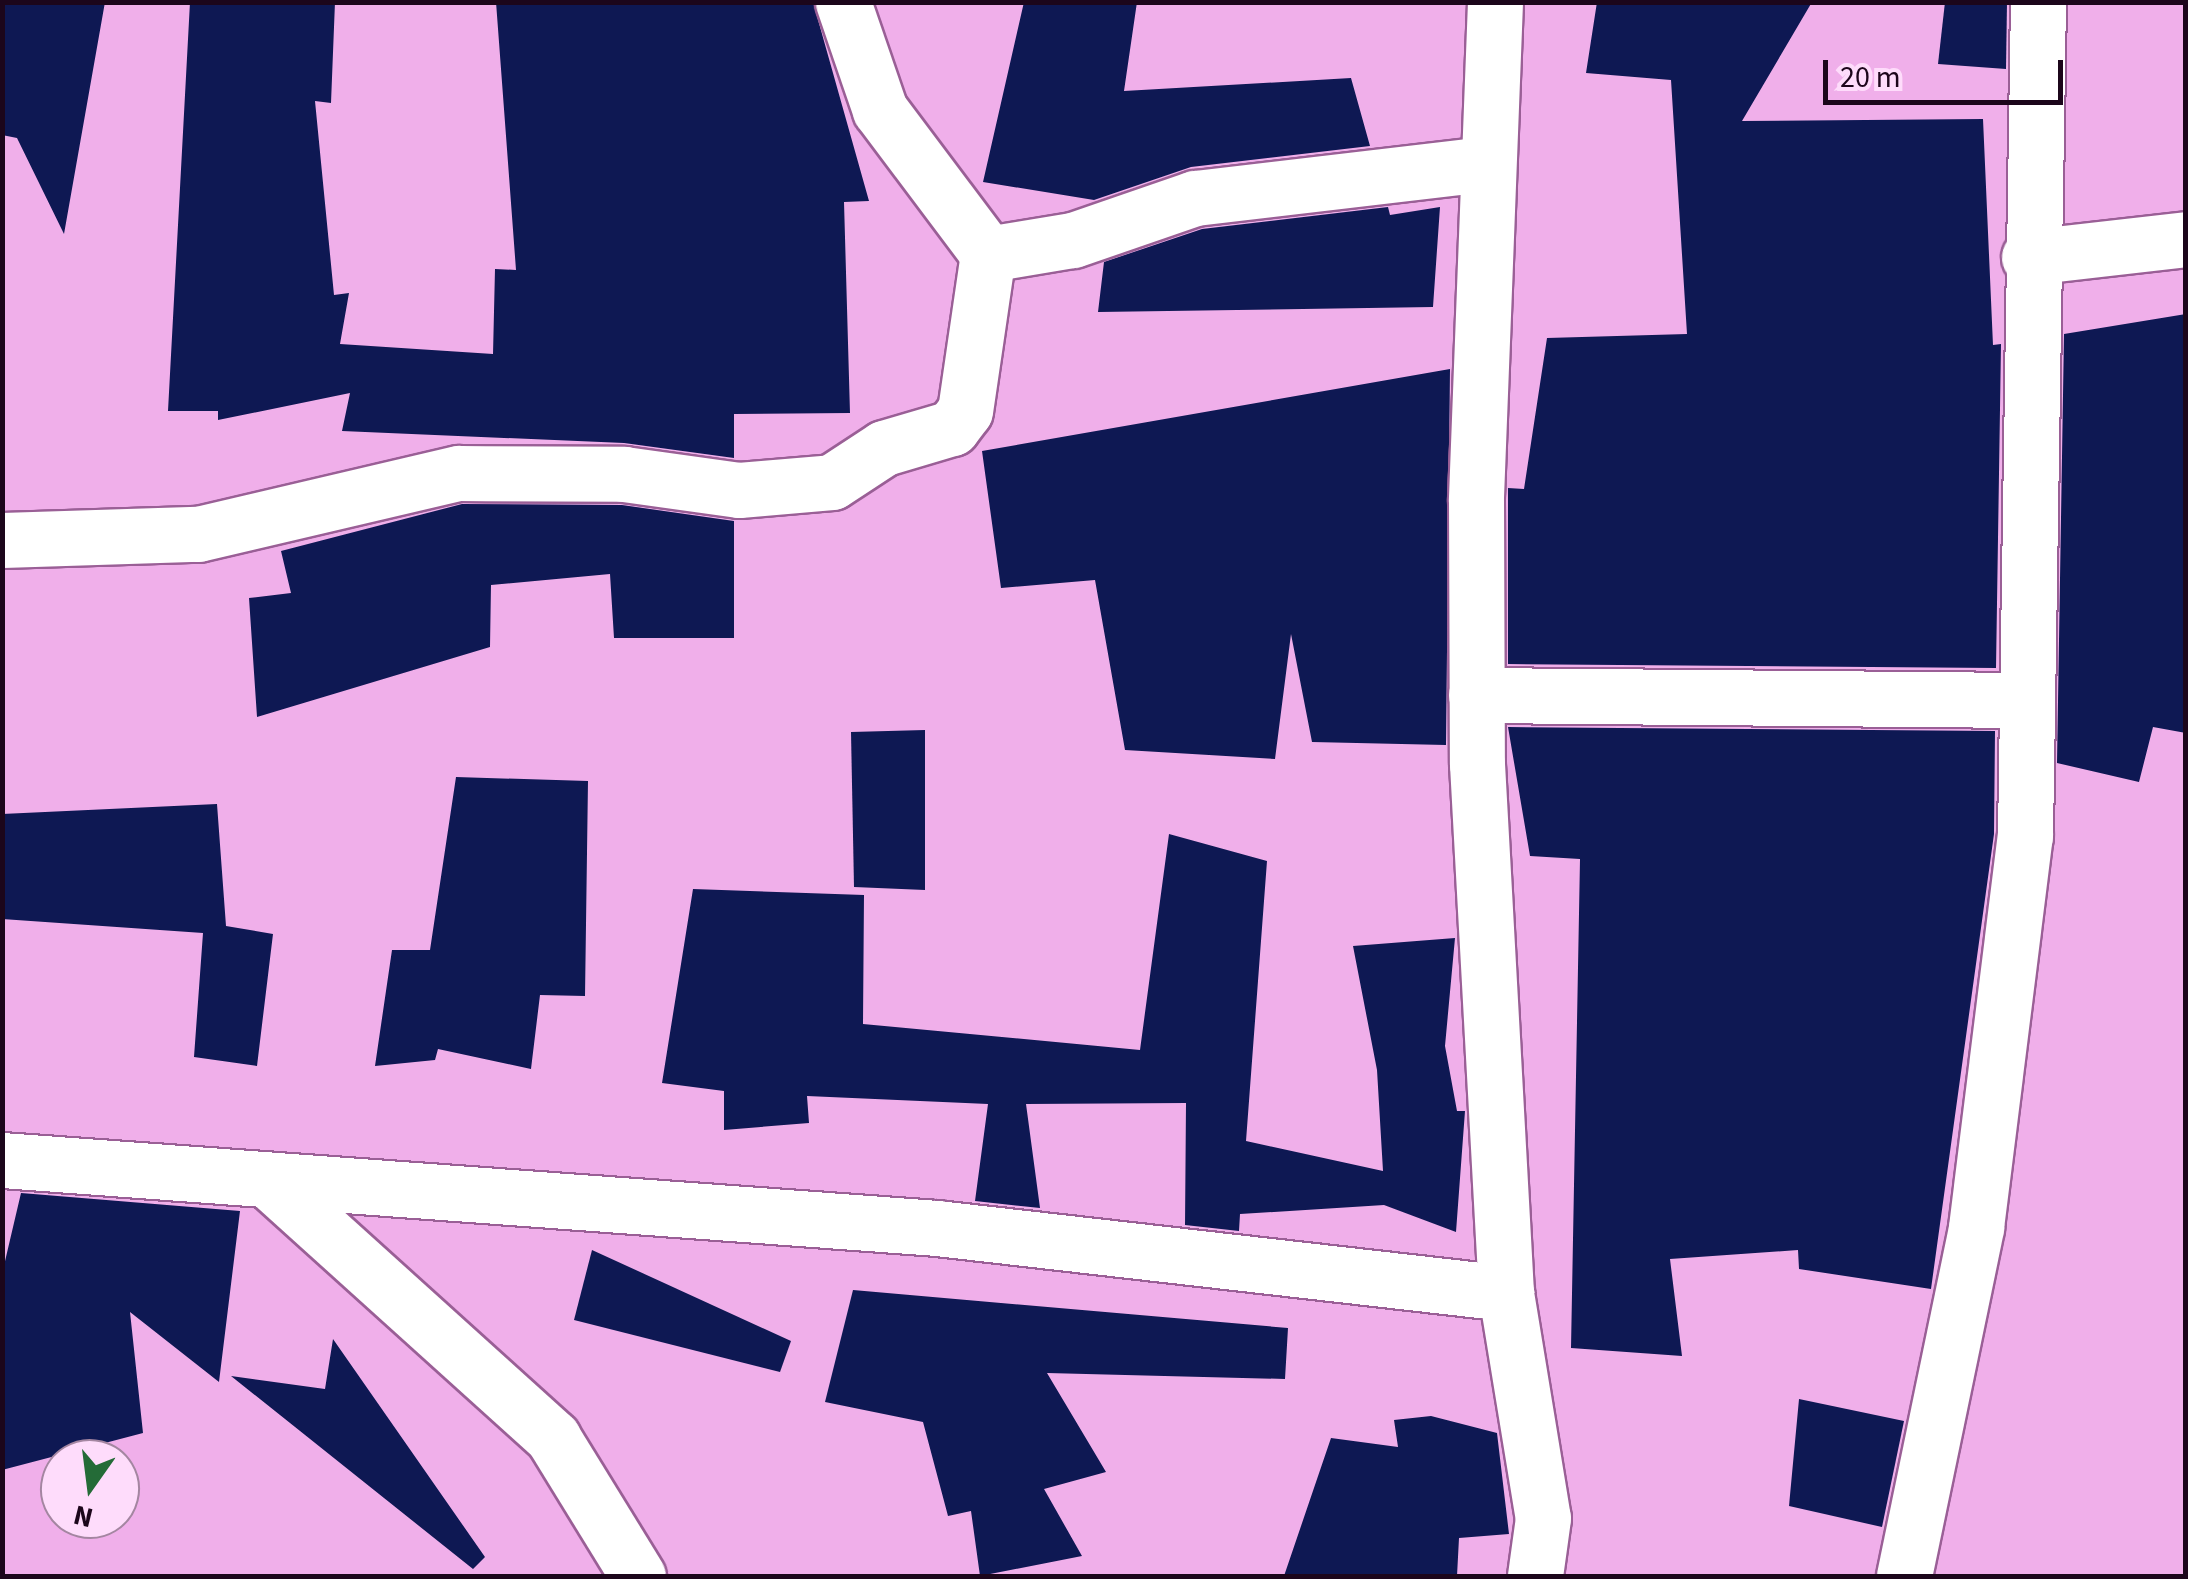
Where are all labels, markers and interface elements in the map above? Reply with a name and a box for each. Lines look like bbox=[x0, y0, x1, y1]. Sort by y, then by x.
scale bar bbox=[1828, 40, 2068, 102]
text: 20 m bbox=[1840, 56, 1901, 99]
north arrow bbox=[40, 1439, 140, 1539]
text: N bbox=[69, 1495, 97, 1538]

